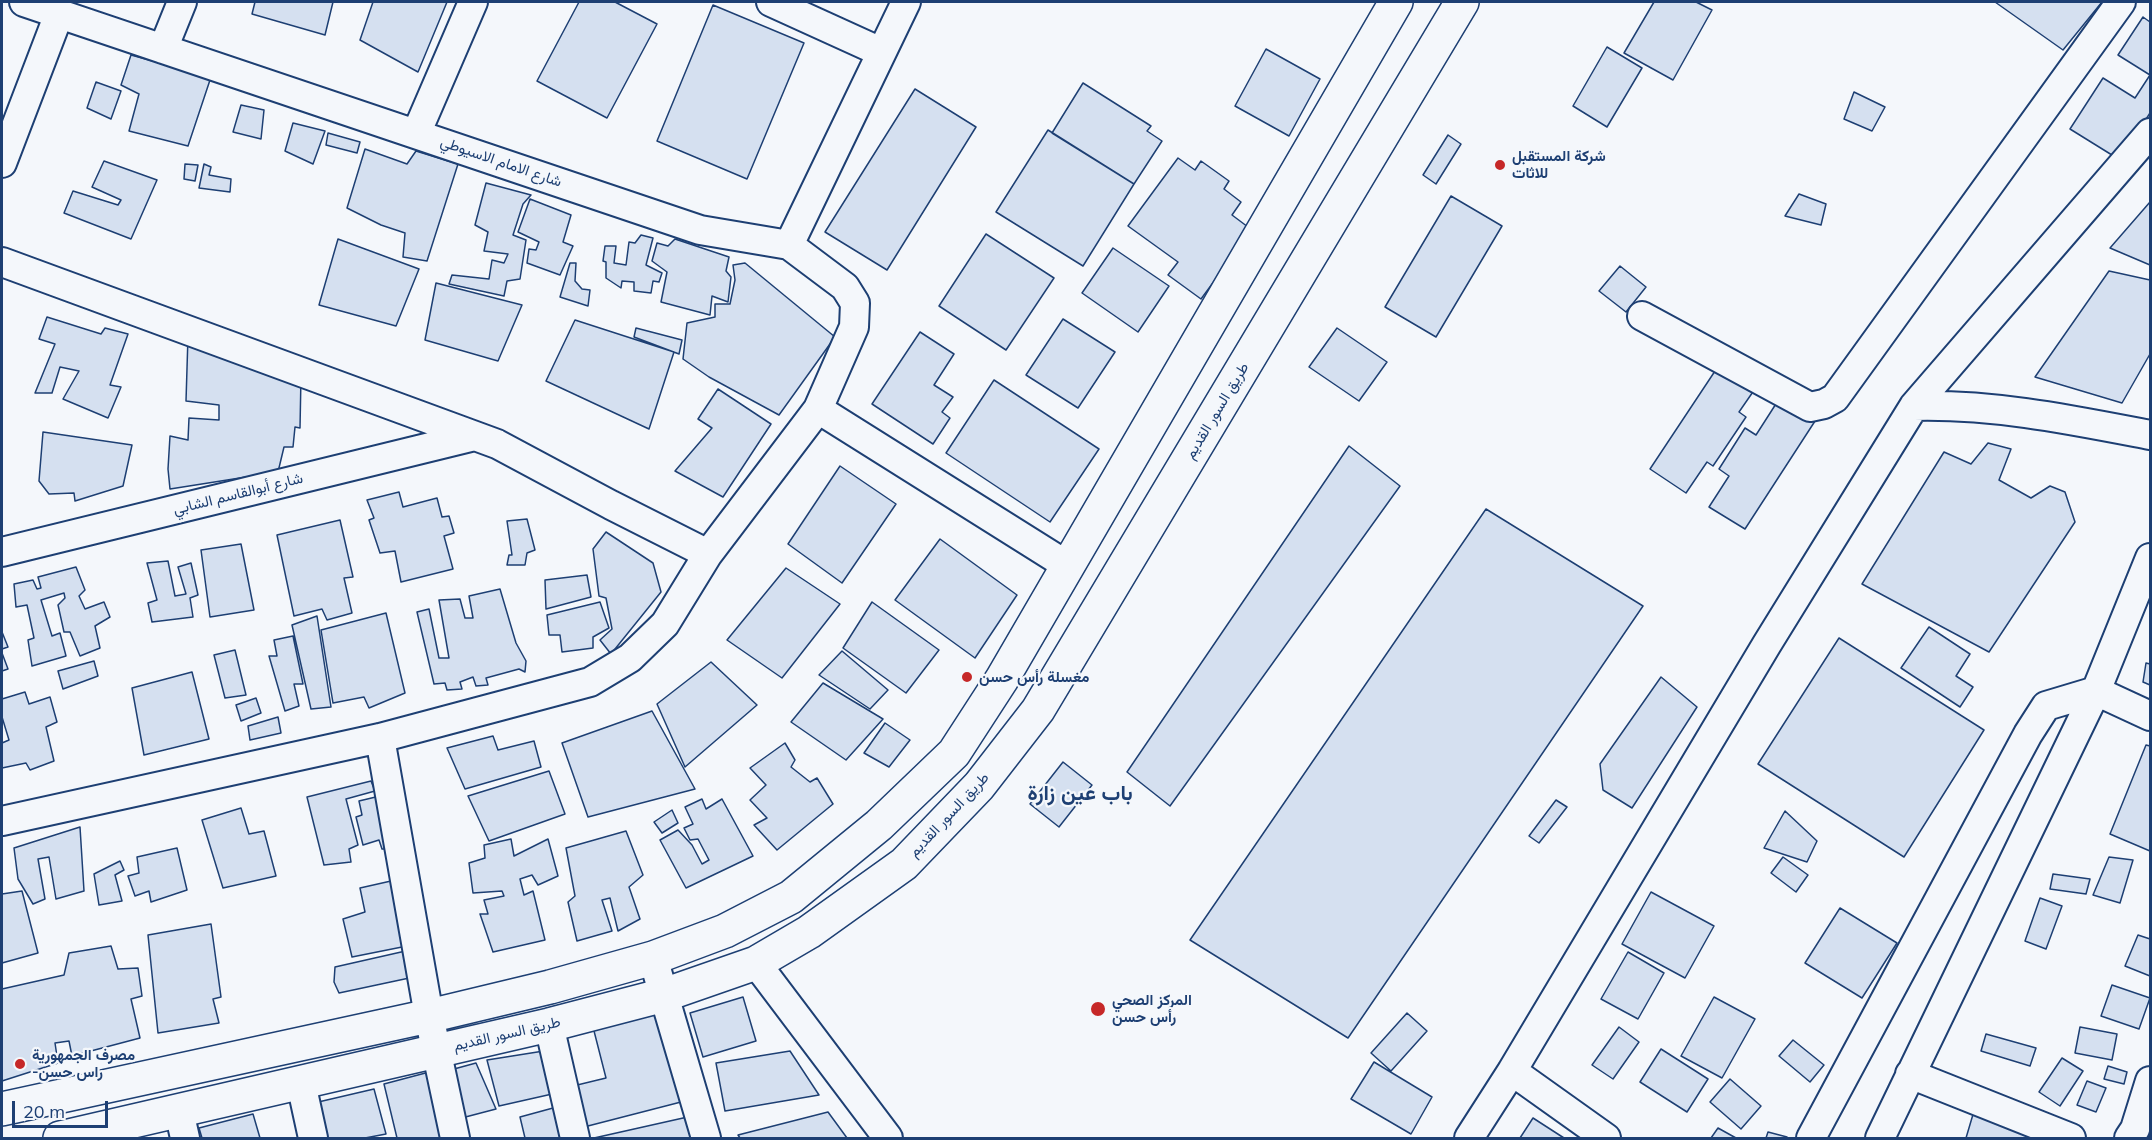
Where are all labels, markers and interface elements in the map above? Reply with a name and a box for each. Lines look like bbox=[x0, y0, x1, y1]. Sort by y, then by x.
street label: شارع الامام الاسيوطي bbox=[438, 133, 564, 191]
place label: شركة المستقبل للاثات bbox=[1512, 147, 1606, 182]
marker: شركة المستقبل للاثات bbox=[1493, 158, 1507, 172]
street label: طريق السور القديم bbox=[1181, 360, 1253, 462]
street label: شارع أبوالقاسم الشابي bbox=[171, 469, 305, 519]
place label: مغسلة رأس حسن bbox=[979, 668, 1090, 686]
marker: مغسلة رأس حسن bbox=[960, 670, 974, 684]
street label: طريق السور القديم bbox=[905, 769, 993, 861]
district label: باب عين زارة bbox=[1027, 781, 1133, 807]
place label: المركز الصحي رأس حسن bbox=[1112, 991, 1192, 1026]
marker: المركز الصحي رأس حسن bbox=[1089, 1000, 1107, 1018]
street label: طريق السور القديم bbox=[452, 1013, 562, 1055]
place label: مصرف الجمهورية -راس حسن bbox=[32, 1046, 135, 1081]
marker: مصرف الجمهورية -راس حسن bbox=[13, 1057, 27, 1071]
scale bar bbox=[15, 1089, 111, 1127]
text: 20 m bbox=[23, 1100, 65, 1123]

